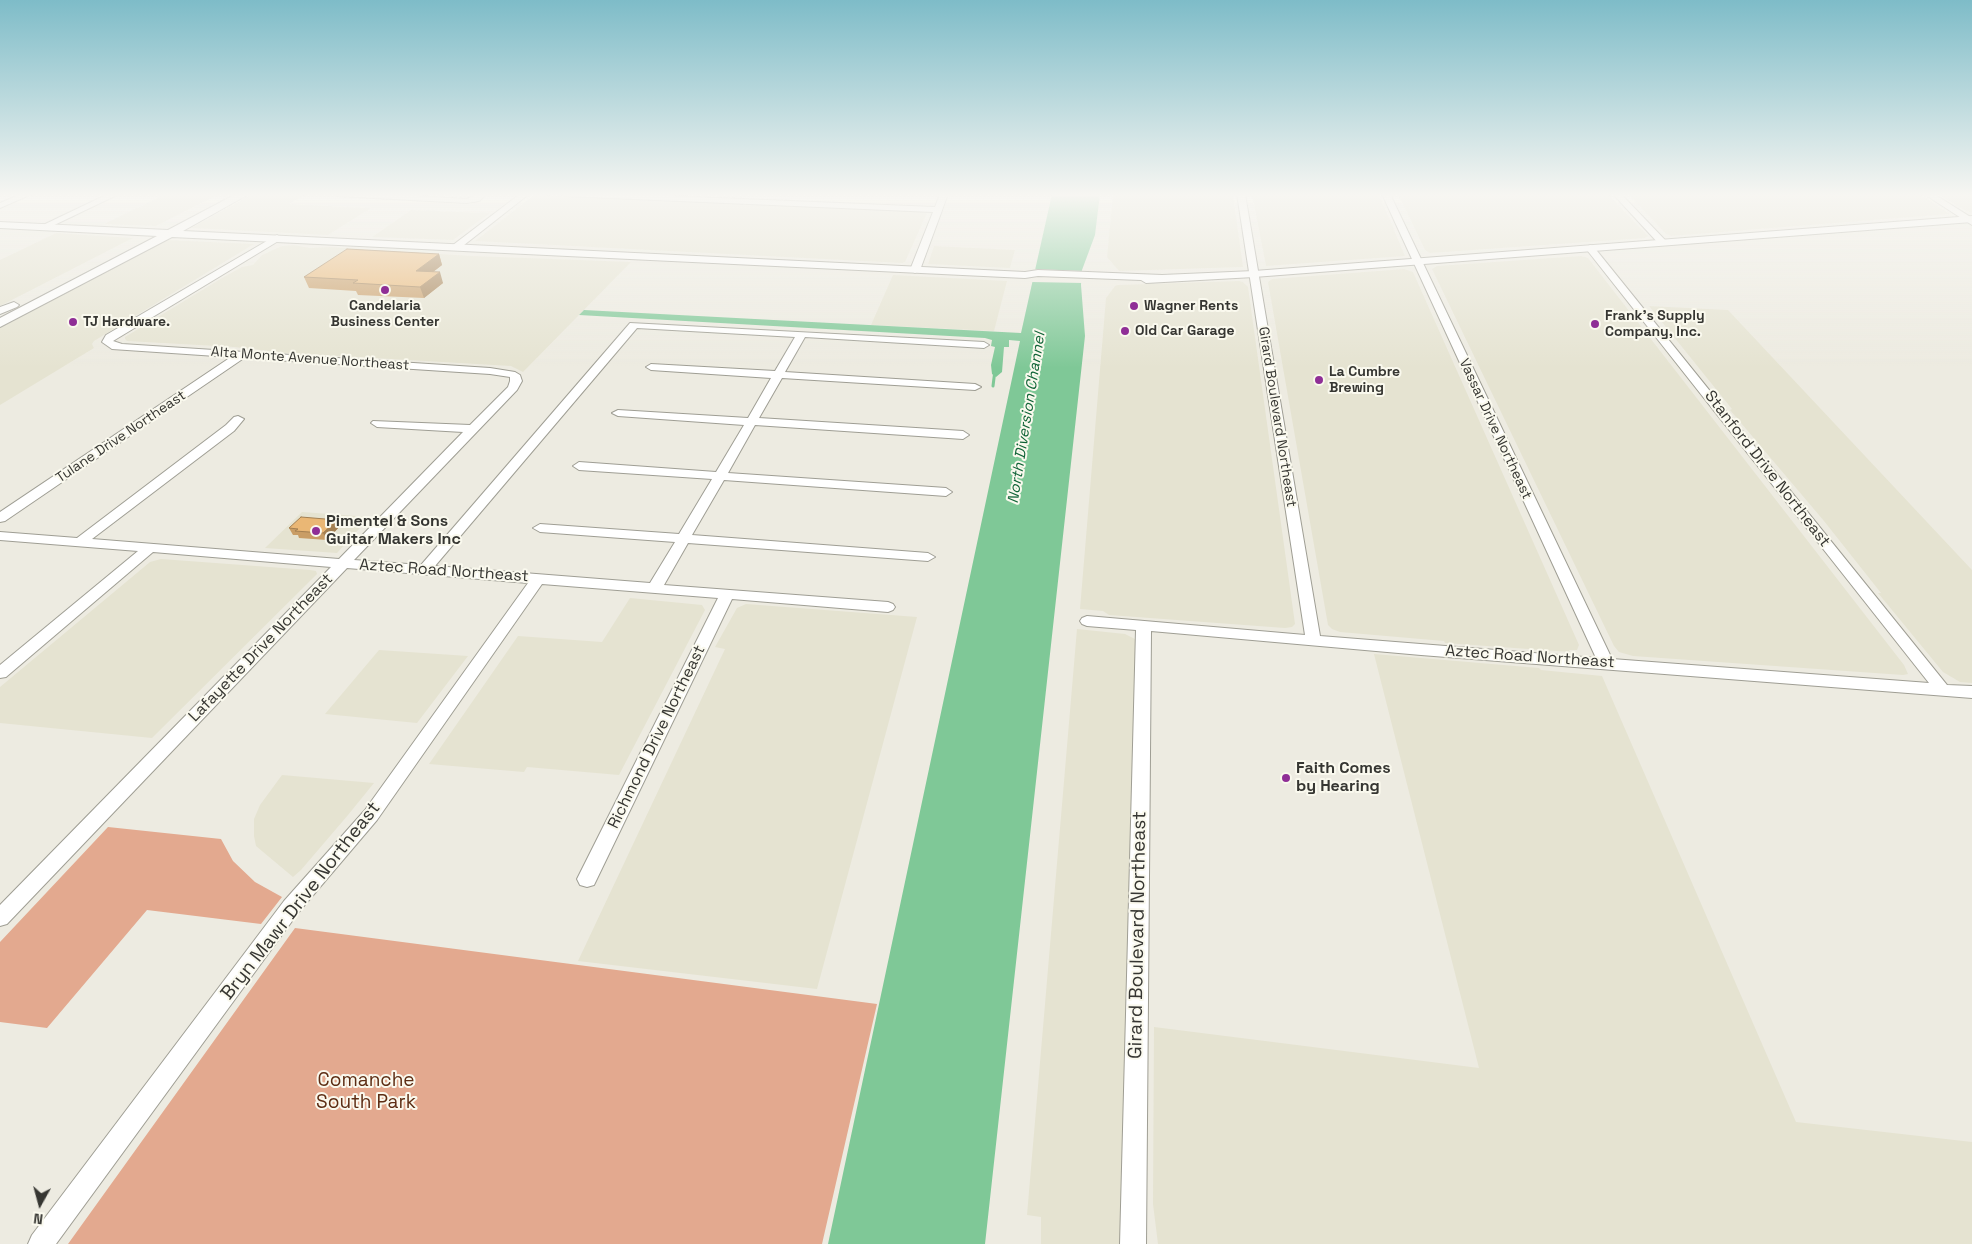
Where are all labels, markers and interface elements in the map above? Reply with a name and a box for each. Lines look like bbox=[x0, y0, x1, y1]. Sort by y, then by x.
marker: Candelaria Business Center bbox=[379, 284, 391, 296]
place label: Candelaria Business Center bbox=[330, 298, 440, 331]
place label: Wagner Rents bbox=[1144, 298, 1238, 314]
marker: Wagner Rents bbox=[1128, 300, 1140, 312]
place label: Frank's Supply Company, Inc. bbox=[1605, 308, 1705, 341]
place label: TJ Hardware. bbox=[83, 314, 170, 330]
marker: TJ Hardware. bbox=[67, 316, 79, 328]
marker: Frank's Supply Company, Inc. bbox=[1589, 318, 1601, 330]
place label: Old Car Garage bbox=[1135, 323, 1235, 339]
marker: Old Car Garage bbox=[1119, 325, 1131, 337]
street label: Girard Boulevard Northeast bbox=[1254, 326, 1300, 508]
water label: North Diversion Channel bbox=[1005, 331, 1049, 505]
street label: Alta Monte Avenue Northeast bbox=[210, 344, 410, 374]
street label: Vassar Drive Northeast bbox=[1455, 356, 1535, 502]
place label: La Cumbre Brewing bbox=[1329, 364, 1400, 397]
marker: La Cumbre Brewing bbox=[1313, 374, 1325, 386]
street label: Tulane Drive Northeast bbox=[53, 387, 189, 487]
street label: Stanford Drive Northeast bbox=[1700, 387, 1834, 551]
place label: Pimentel & Sons Guitar Makers Inc bbox=[326, 512, 461, 550]
marker: Pimentel & Sons Guitar Makers Inc bbox=[310, 525, 322, 537]
street label: Aztec Road Northeast bbox=[359, 555, 529, 587]
street label: Lafayette Drive Northeast bbox=[185, 570, 337, 726]
street label: Aztec Road Northeast bbox=[1445, 641, 1615, 673]
street label: Richmond Drive Northeast bbox=[604, 642, 710, 832]
place label: Faith Comes by Hearing bbox=[1296, 759, 1391, 797]
marker: Faith Comes by Hearing bbox=[1280, 772, 1292, 784]
street label: Bryn Mawr Drive Northeast bbox=[217, 797, 385, 1005]
street label: Girard Boulevard Northeast bbox=[1124, 811, 1152, 1059]
park label: Comanche South Park bbox=[316, 1070, 416, 1114]
north arrow bbox=[15, 1179, 65, 1229]
text: N bbox=[32, 1209, 44, 1228]

